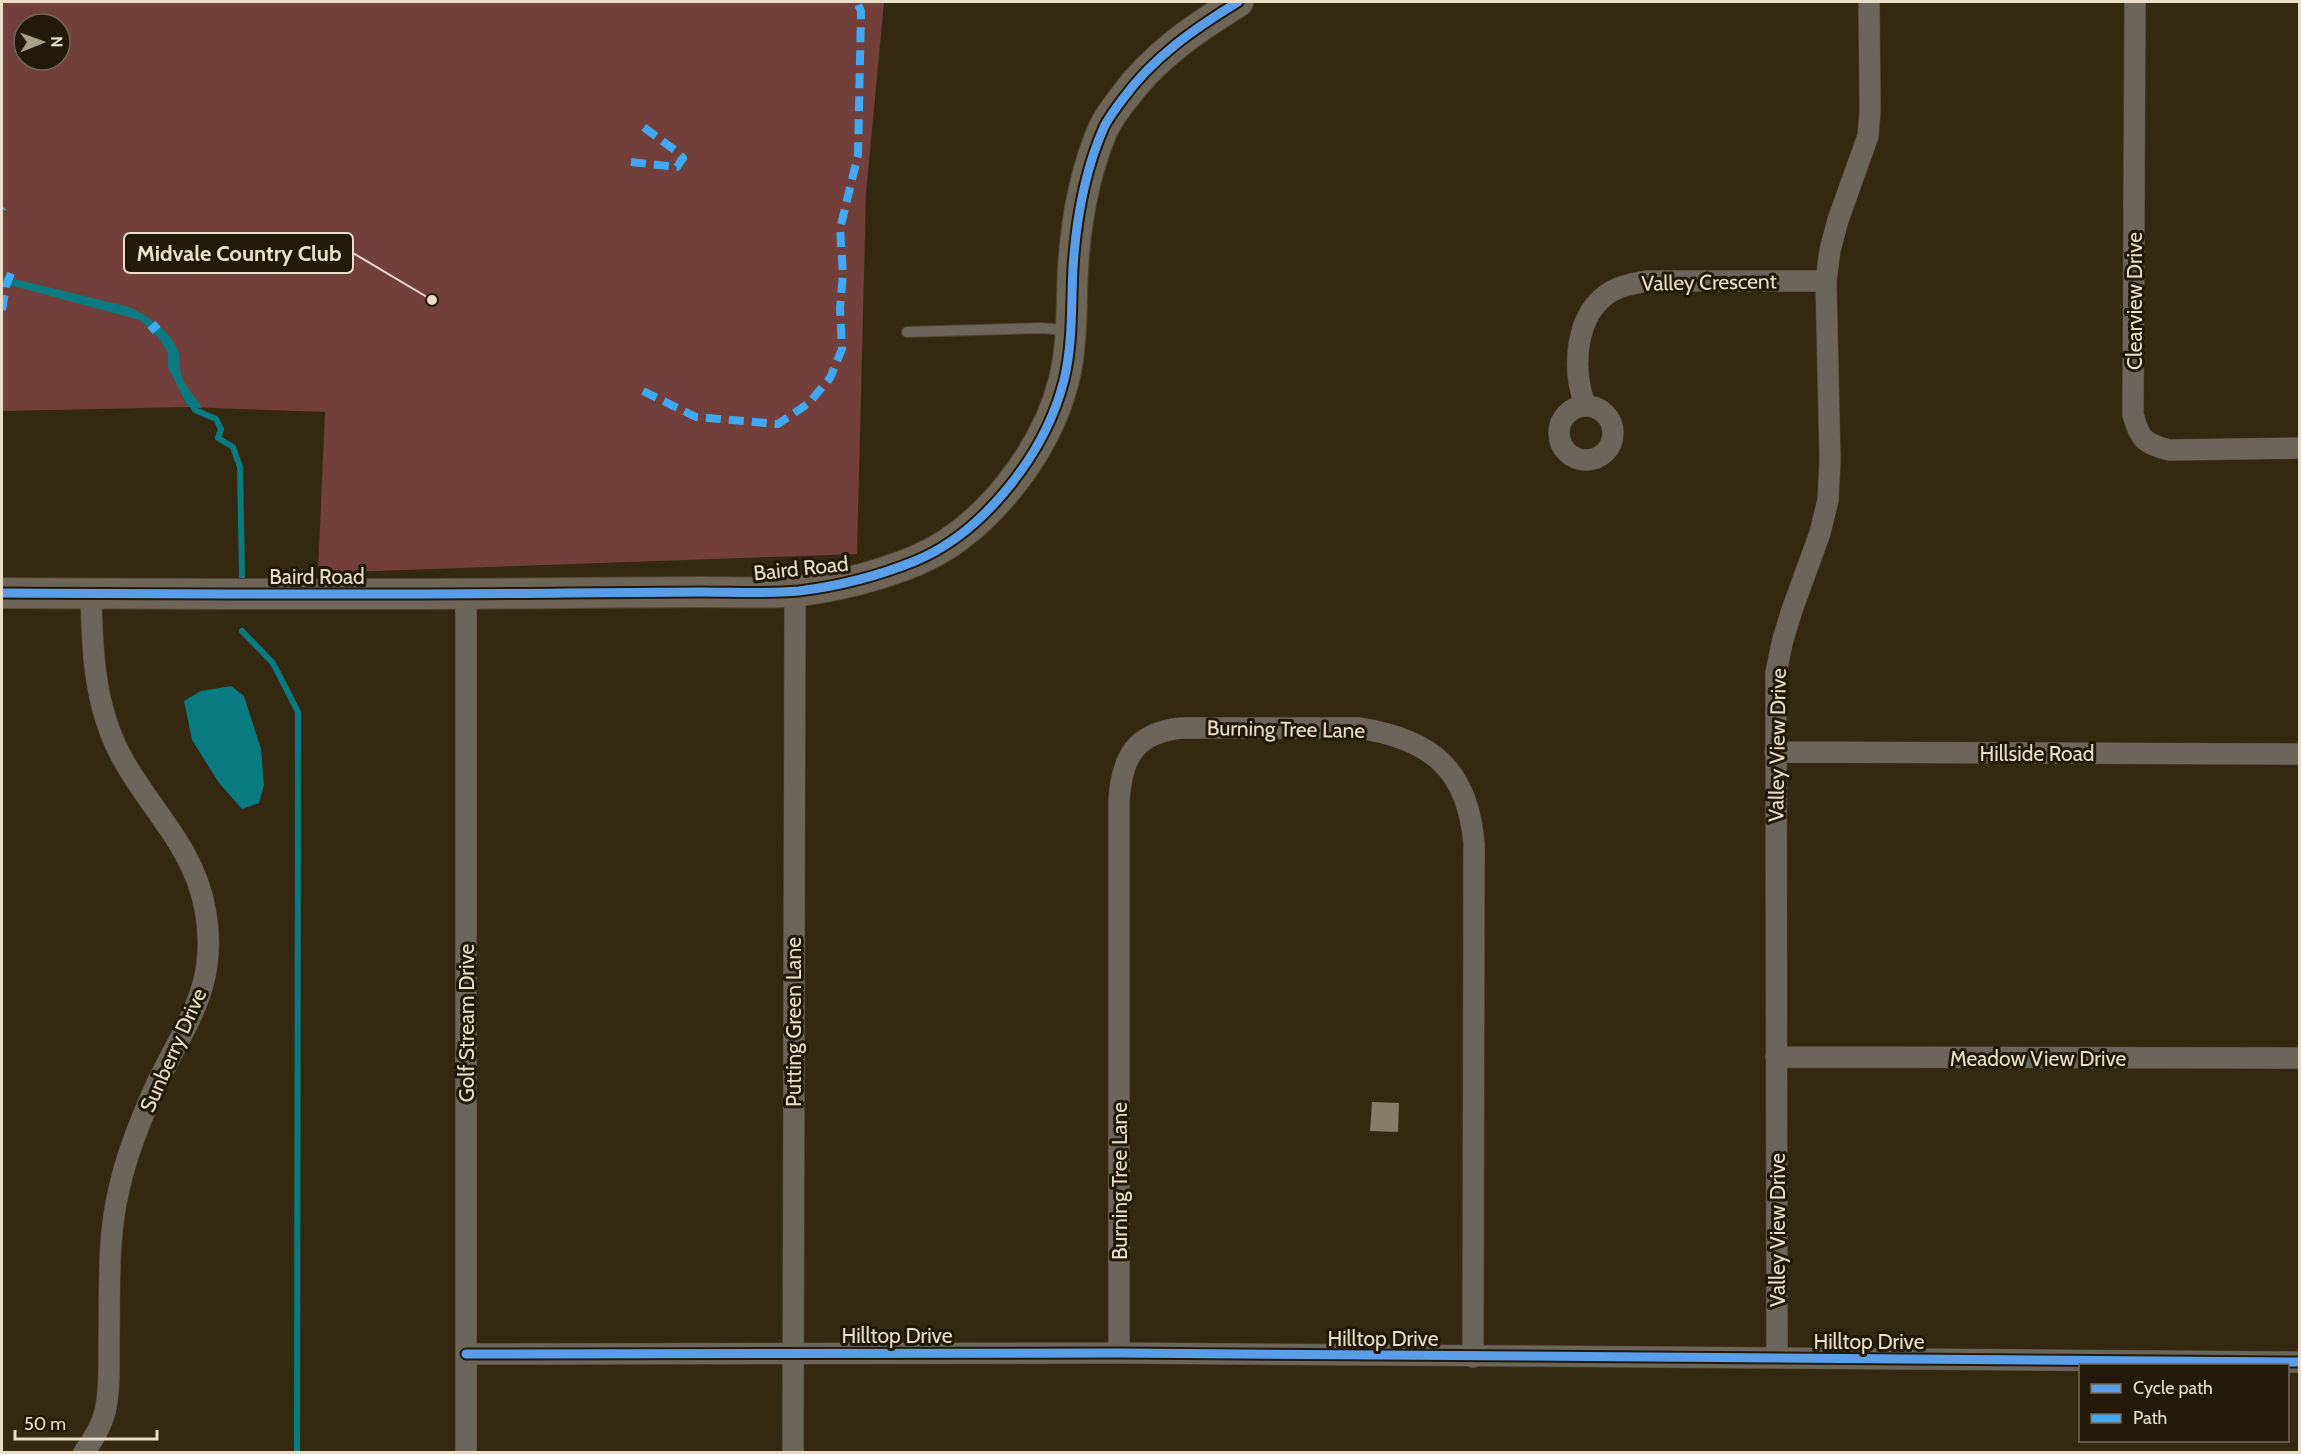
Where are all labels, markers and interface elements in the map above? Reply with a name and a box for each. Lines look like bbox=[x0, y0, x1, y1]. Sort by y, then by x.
north arrow bbox=[12, 12, 72, 72]
text: N bbox=[47, 36, 66, 48]
street label: Clearview Drive bbox=[2122, 232, 2147, 370]
callout: Midvale Country Club bbox=[124, 233, 353, 273]
text: Midvale Country Club bbox=[137, 240, 341, 267]
street label: Valley Crescent bbox=[1641, 268, 1777, 296]
street label: Baird Road bbox=[752, 551, 850, 585]
street label: Baird Road bbox=[269, 564, 365, 589]
street label: Valley View Drive bbox=[1763, 668, 1791, 822]
street label: Burning Tree Lane bbox=[1207, 715, 1366, 743]
street label: Hillside Road bbox=[1980, 741, 2094, 766]
street label: Putting Green Lane bbox=[781, 937, 806, 1107]
street label: Golf Stream Drive bbox=[454, 943, 479, 1102]
street label: Sunberry Drive bbox=[135, 984, 212, 1116]
street label: Meadow View Drive bbox=[1950, 1046, 2127, 1071]
street label: Burning Tree Lane bbox=[1107, 1102, 1132, 1260]
street label: Valley View Drive bbox=[1765, 1153, 1790, 1307]
street label: Hilltop Drive bbox=[842, 1323, 953, 1348]
street label: Hilltop Drive bbox=[1328, 1326, 1439, 1351]
street label: Hilltop Drive bbox=[1814, 1329, 1925, 1354]
legend bbox=[2079, 1364, 2289, 1442]
text: Cycle path bbox=[2133, 1377, 2213, 1399]
scale bar bbox=[15, 1403, 158, 1441]
text: Path bbox=[2133, 1407, 2167, 1429]
text: 50 m bbox=[24, 1413, 66, 1435]

